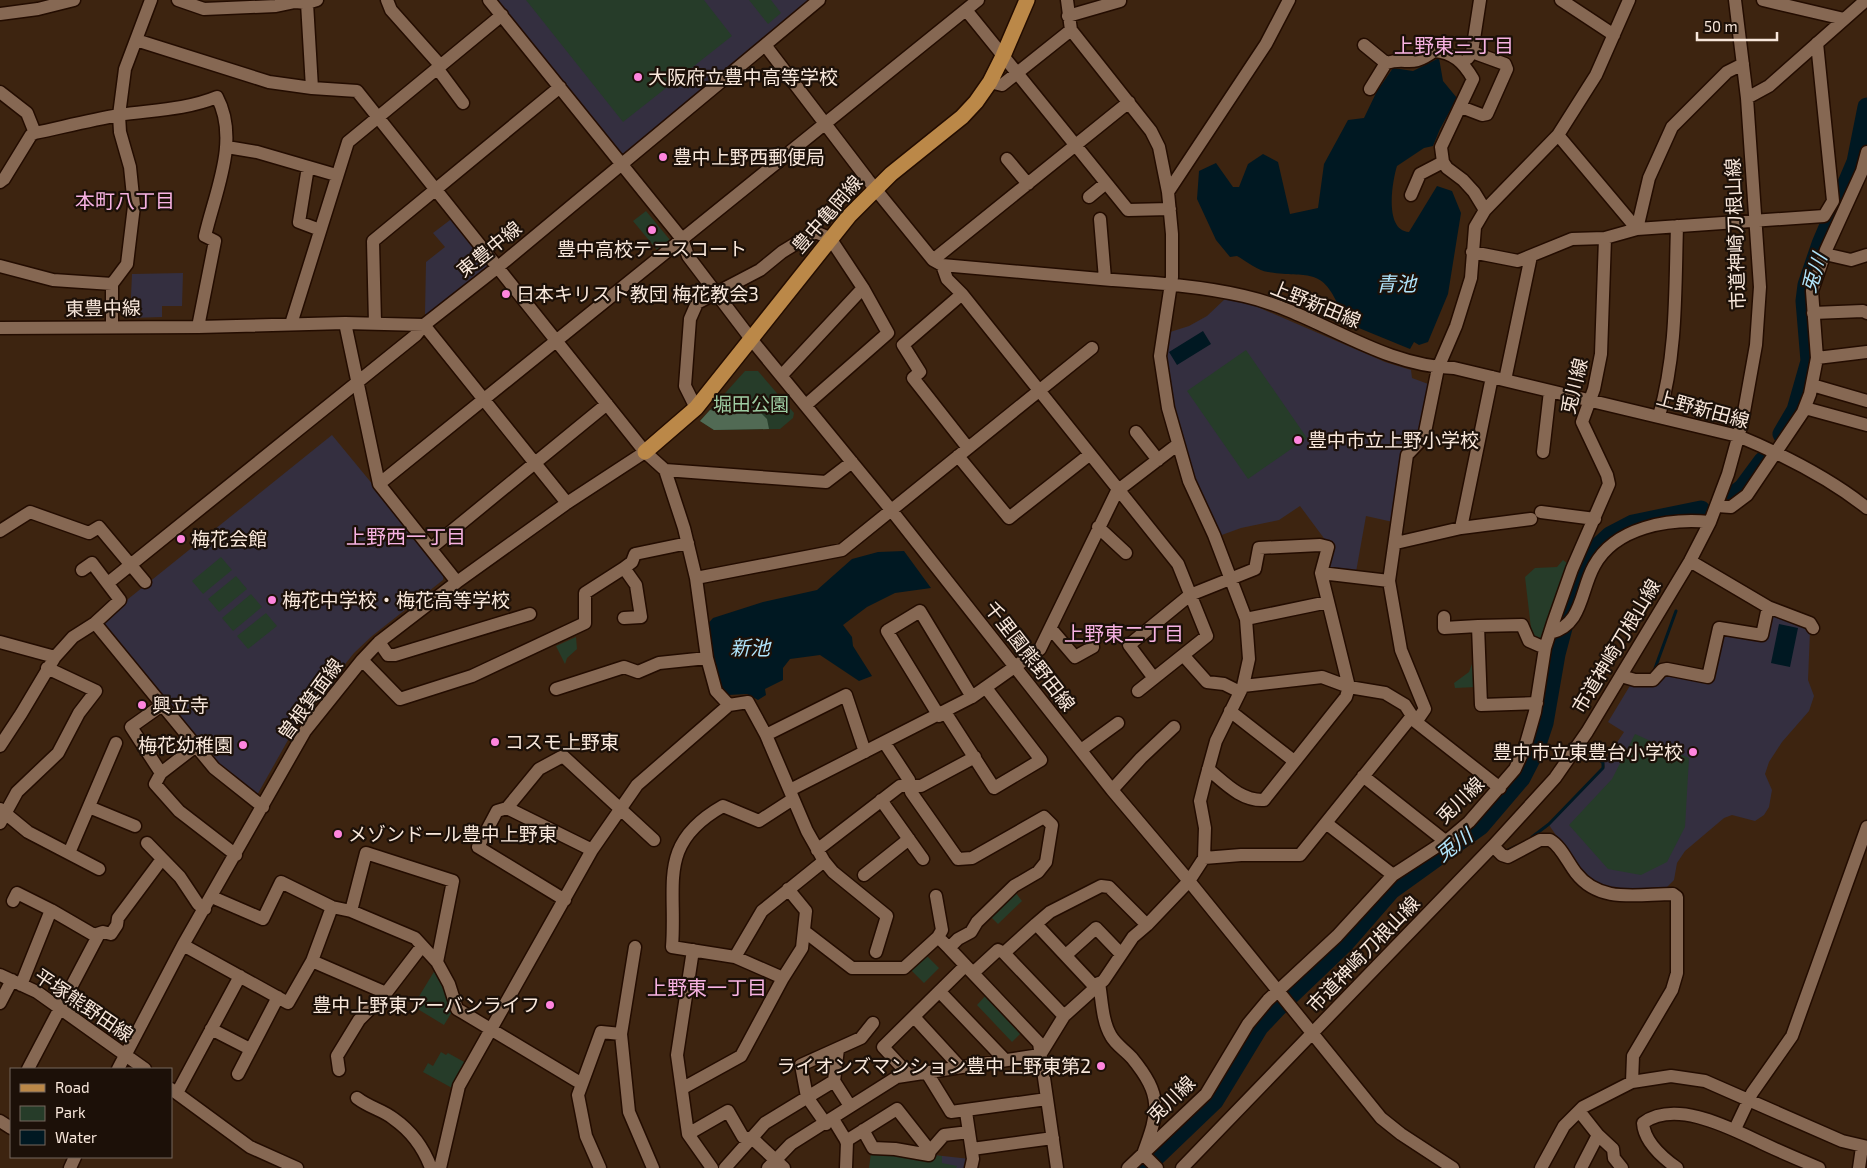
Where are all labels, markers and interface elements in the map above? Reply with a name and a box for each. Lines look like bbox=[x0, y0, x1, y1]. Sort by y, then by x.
scale bar bbox=[1697, 10, 1777, 42]
text: 50 m bbox=[1704, 17, 1738, 35]
district label: 上野東三丁目 bbox=[1394, 33, 1514, 57]
place label: 大阪府立豊中高等学校 bbox=[648, 65, 838, 88]
marker: 大阪府立豊中高等学校 bbox=[632, 71, 644, 83]
place label: 豊中上野西郵便局 bbox=[673, 145, 825, 168]
marker: 豊中上野西郵便局 bbox=[657, 151, 669, 163]
street label: 市道神崎刀根山線 bbox=[1720, 158, 1749, 310]
street label: 豊中亀岡線 bbox=[787, 170, 866, 257]
district label: 本町八丁目 bbox=[75, 188, 175, 212]
street label: 東豊中線 bbox=[452, 216, 525, 281]
marker: 豊中高校テニスコート bbox=[646, 224, 658, 236]
place label: 豊中高校テニスコート bbox=[557, 237, 747, 260]
water label: 兎川 bbox=[1795, 248, 1831, 295]
water label: 青池 bbox=[1376, 271, 1418, 295]
street label: 上野新田線 bbox=[1268, 275, 1365, 332]
place label: 日本キリスト教団 梅花教会3 bbox=[516, 282, 759, 305]
marker: 日本キリスト教団 梅花教会3 bbox=[500, 288, 512, 300]
street label: 東豊中線 bbox=[65, 295, 141, 320]
street label: 兎川線 bbox=[1555, 355, 1592, 416]
street label: 上野新田線 bbox=[1654, 385, 1752, 432]
park label: 堀田公園 bbox=[713, 392, 789, 415]
place label: 豊中市立上野小学校 bbox=[1308, 428, 1479, 451]
marker: 豊中市立上野小学校 bbox=[1292, 434, 1304, 446]
district label: 上野西一丁目 bbox=[346, 524, 466, 548]
place label: 梅花会館 bbox=[191, 527, 267, 550]
marker: 梅花会館 bbox=[175, 533, 187, 545]
street label: 市道神崎刀根山線 bbox=[1567, 575, 1665, 717]
place label: 梅花中学校・梅花高等学校 bbox=[282, 588, 510, 611]
marker: 梅花中学校・梅花高等学校 bbox=[266, 594, 278, 606]
street label: 千里園熊野田線 bbox=[980, 596, 1080, 715]
district label: 上野東二丁目 bbox=[1064, 621, 1184, 645]
water label: 新池 bbox=[730, 635, 772, 659]
street label: 曽根箕面線 bbox=[272, 654, 347, 744]
place label: 興立寺 bbox=[152, 693, 209, 716]
marker: 興立寺 bbox=[136, 699, 148, 711]
place label: コスモ上野東 bbox=[505, 730, 619, 753]
place label: 梅花幼稚園 bbox=[138, 733, 233, 756]
marker: コスモ上野東 bbox=[489, 736, 501, 748]
marker: 梅花幼稚園 bbox=[237, 739, 249, 751]
place label: 豊中市立東豊台小学校 bbox=[1493, 740, 1683, 763]
marker: 豊中市立東豊台小学校 bbox=[1687, 746, 1699, 758]
street label: 兎川線 bbox=[1431, 772, 1488, 828]
place label: メゾンドール豊中上野東 bbox=[348, 822, 557, 845]
water label: 兎川 bbox=[1430, 822, 1478, 866]
marker: メゾンドール豊中上野東 bbox=[332, 828, 344, 840]
street label: 市道神崎刀根山線 bbox=[1302, 891, 1424, 1016]
street label: 平塚熊野田線 bbox=[31, 963, 138, 1046]
district label: 上野東一丁目 bbox=[647, 975, 767, 999]
place label: 豊中上野東アーバンライフ bbox=[312, 993, 540, 1016]
marker: 豊中上野東アーバンライフ bbox=[544, 999, 556, 1011]
place label: ライオンズマンション豊中上野東第2 bbox=[777, 1054, 1091, 1077]
marker: ライオンズマンション豊中上野東第2 bbox=[1095, 1060, 1107, 1072]
legend bbox=[10, 1068, 172, 1158]
street label: 兎川線 bbox=[1142, 1071, 1199, 1127]
text: Road bbox=[55, 1078, 90, 1096]
text: Park bbox=[55, 1103, 86, 1121]
text: Water bbox=[55, 1128, 97, 1146]

